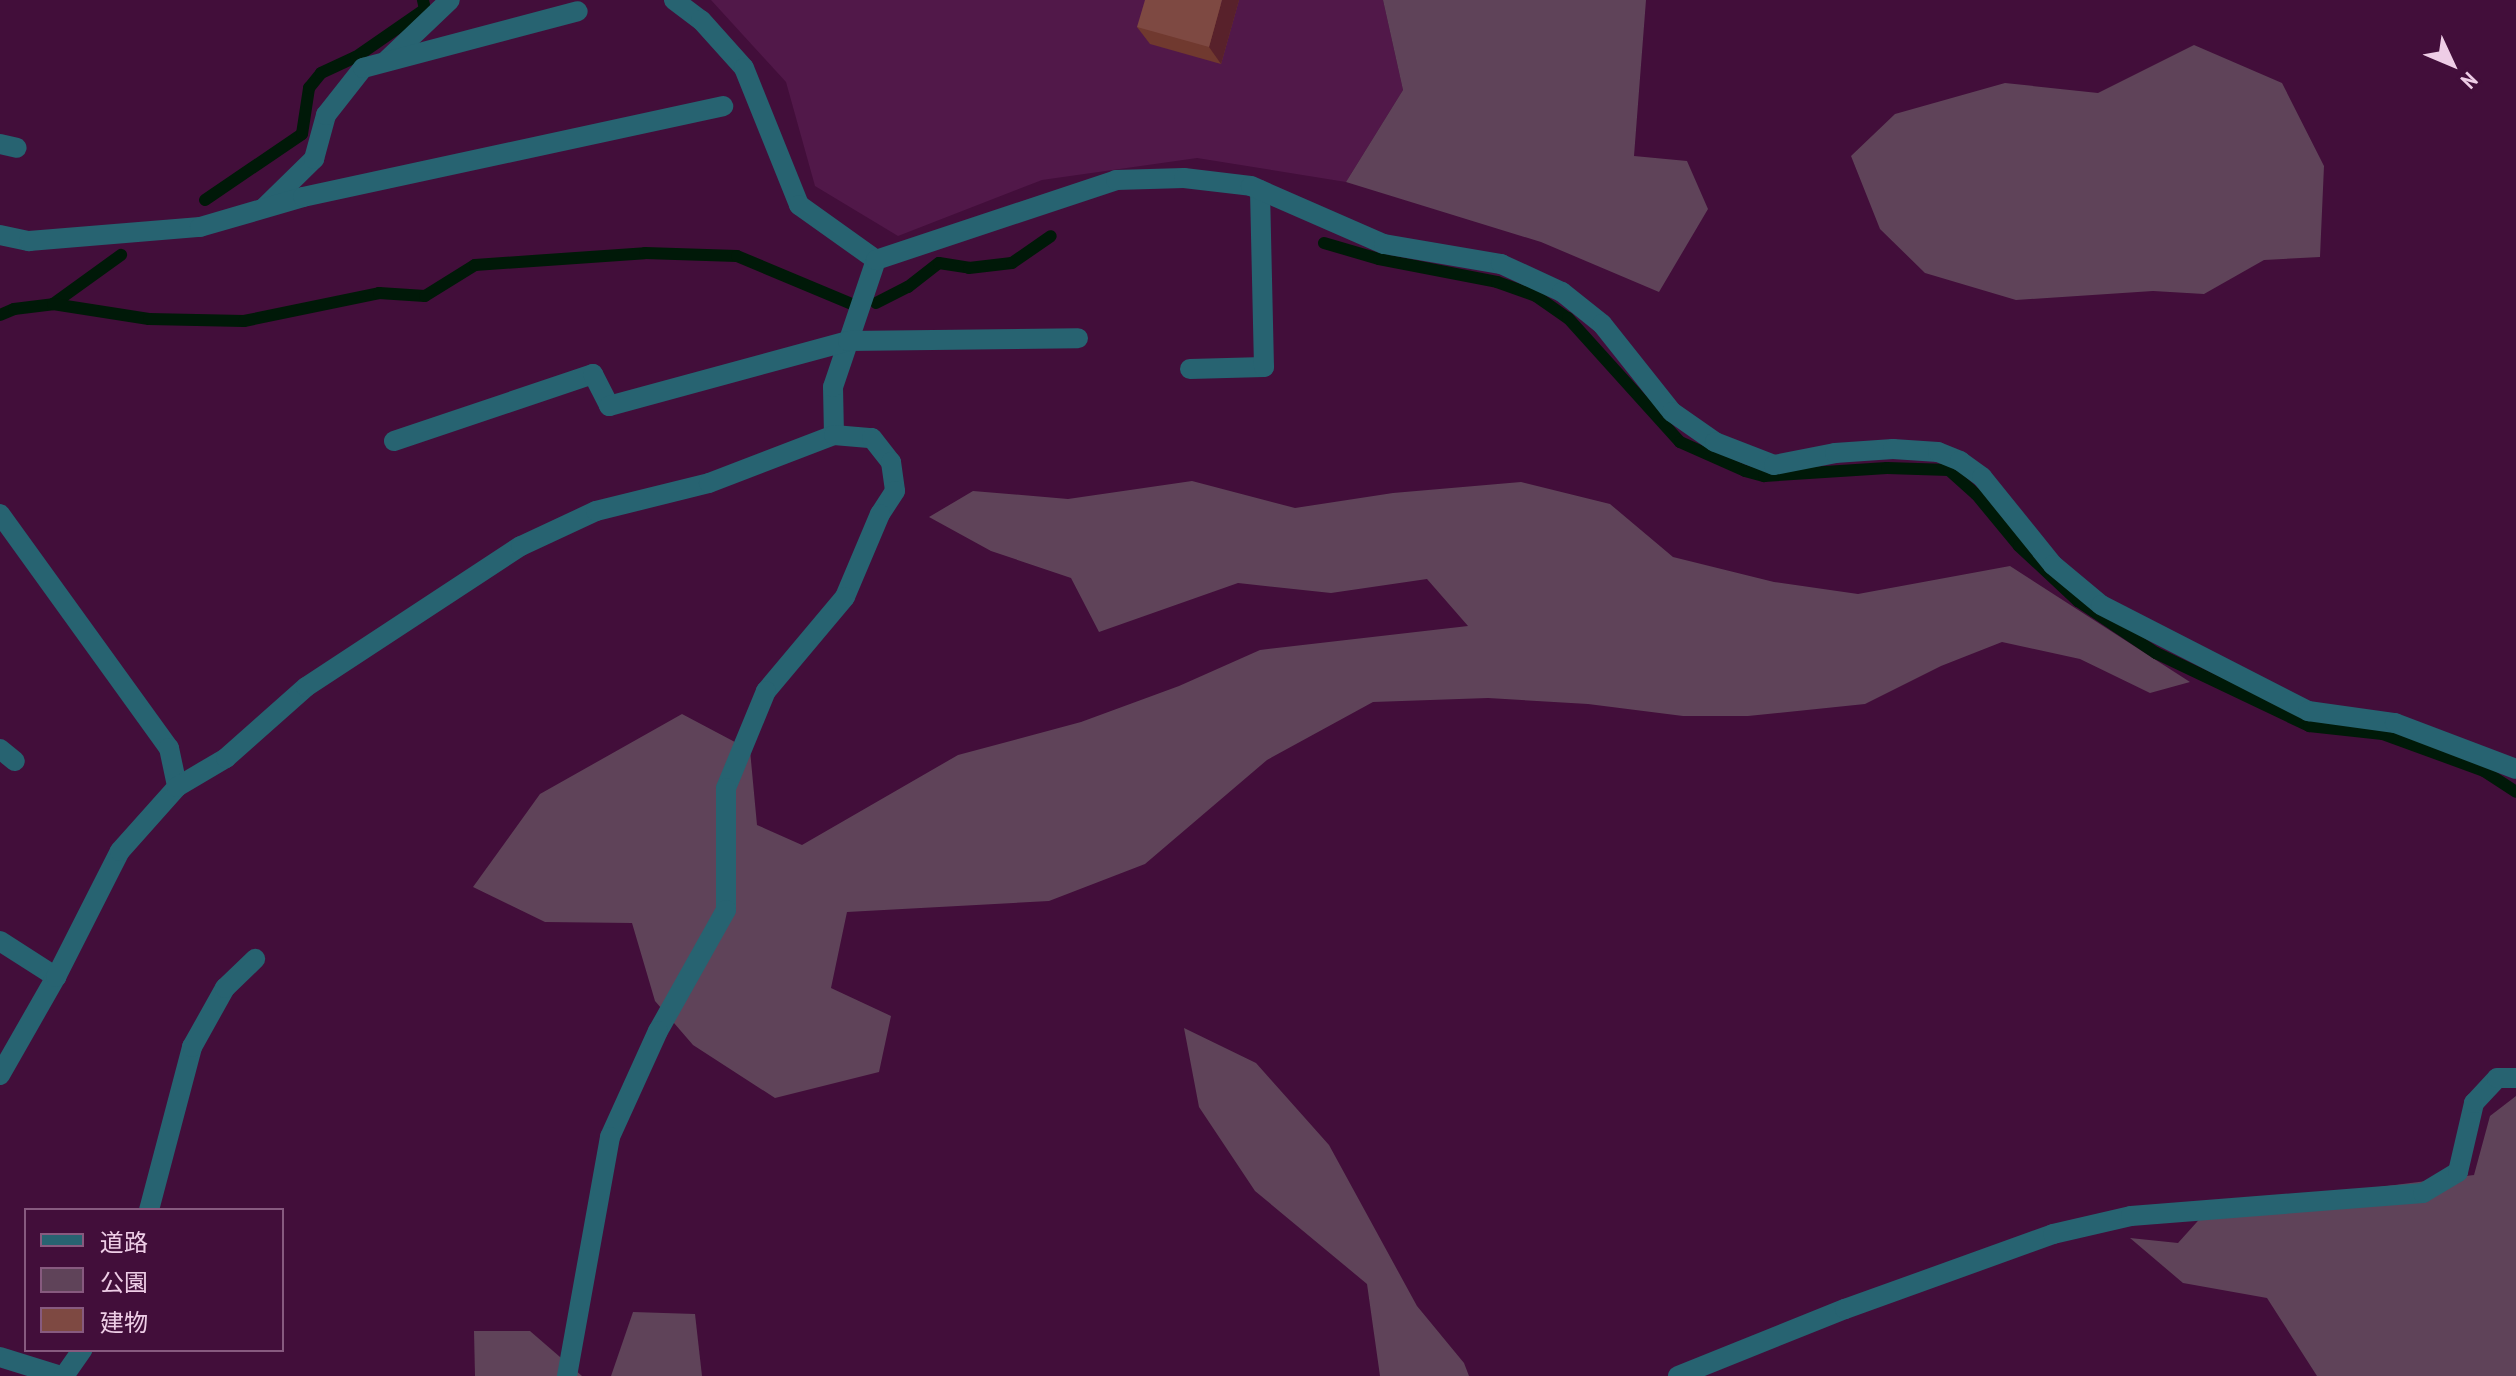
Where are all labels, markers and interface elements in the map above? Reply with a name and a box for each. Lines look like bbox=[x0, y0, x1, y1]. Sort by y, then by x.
north arrow bbox=[2412, 24, 2492, 104]
text: N bbox=[2455, 67, 2483, 95]
legend bbox=[24, 1208, 284, 1352]
text: 道路 bbox=[100, 1227, 148, 1258]
text: 公園 bbox=[100, 1267, 148, 1298]
text: 建物 bbox=[100, 1307, 148, 1338]

